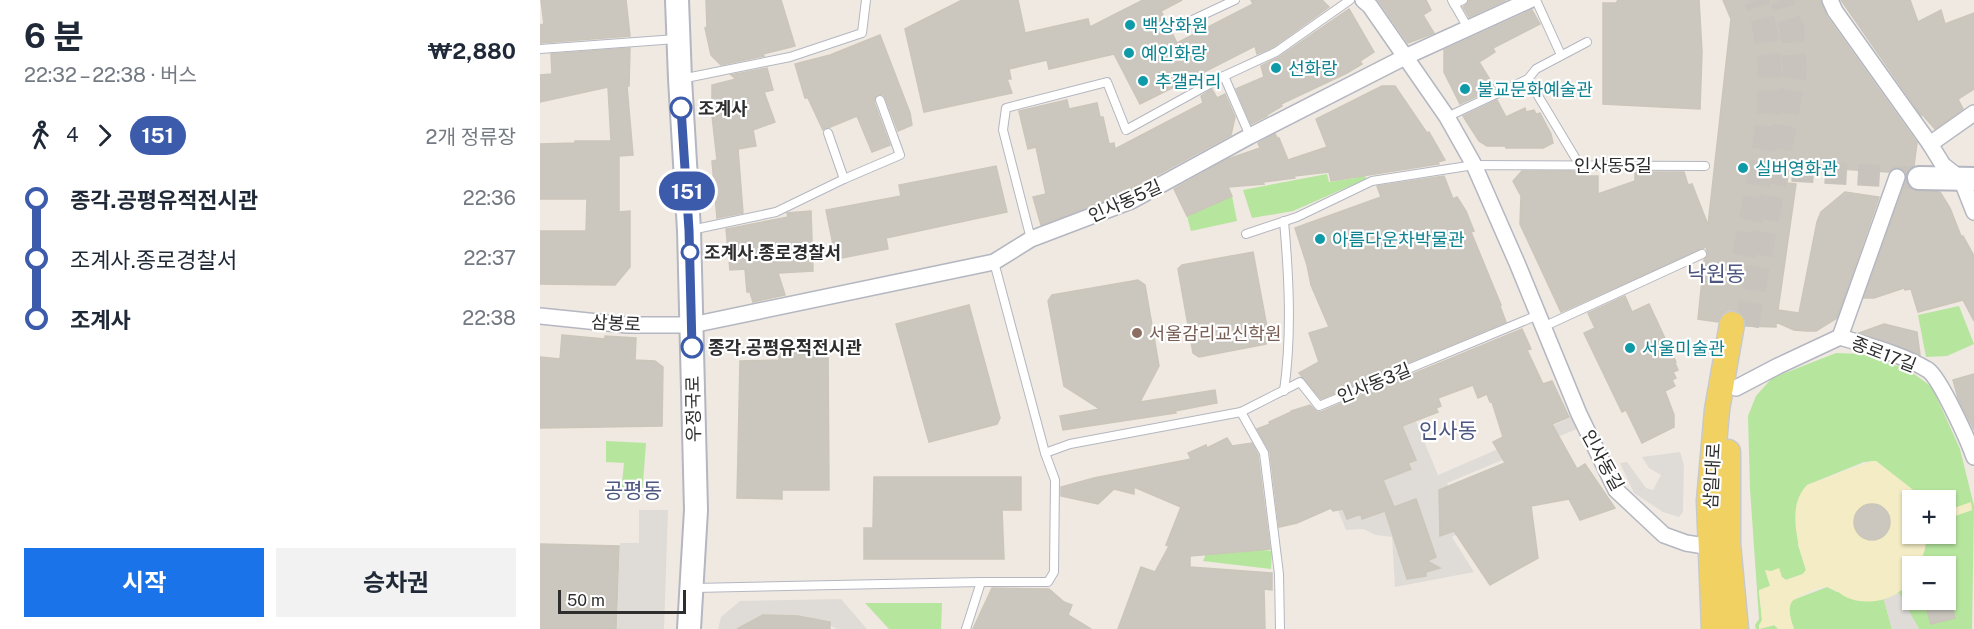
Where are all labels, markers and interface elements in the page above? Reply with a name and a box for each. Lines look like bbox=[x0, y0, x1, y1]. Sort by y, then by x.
place label: 백상화원 bbox=[1142, 15, 1208, 36]
text: 6 분 bbox=[24, 17, 84, 55]
marker: 백상화원 bbox=[1123, 18, 1137, 32]
text: ₩2,880 bbox=[428, 38, 516, 64]
place label: 예인화랑 bbox=[1141, 43, 1207, 64]
marker: 예인화랑 bbox=[1122, 46, 1136, 60]
place label: 선화랑 bbox=[1288, 58, 1338, 79]
marker: 선화랑 bbox=[1269, 61, 1283, 75]
text: 22:32 – 22:38 · 버스 bbox=[24, 63, 197, 87]
place label: 추갤러리 bbox=[1155, 71, 1221, 92]
marker: 추갤러리 bbox=[1136, 74, 1150, 88]
place label: 불교문화예술관 bbox=[1477, 79, 1593, 100]
marker: 불교문화예술관 bbox=[1458, 82, 1472, 96]
marker: 조계사 bbox=[670, 97, 692, 119]
place label: 조계사 bbox=[698, 98, 748, 119]
icon: walk bbox=[24, 119, 57, 152]
icon: forward bbox=[88, 119, 121, 152]
text: 4 bbox=[66, 123, 79, 147]
text: 151 bbox=[142, 123, 174, 148]
text: 2개 정류장 bbox=[426, 125, 516, 149]
street label: 인사동5길 bbox=[1574, 155, 1652, 176]
place label: 실버영화관 bbox=[1755, 158, 1838, 179]
marker: 실버영화관 bbox=[1736, 161, 1750, 175]
line badge: 151 bbox=[652, 172, 722, 210]
street label: 인사동5길 bbox=[1085, 176, 1165, 226]
text: 151 bbox=[671, 179, 703, 204]
text: 22:36 bbox=[463, 186, 516, 210]
text: 종각.공평유적전시관 bbox=[70, 187, 258, 213]
place label: 아름다운차박물관 bbox=[1332, 229, 1465, 250]
marker: 아름다운차박물관 bbox=[1313, 232, 1327, 246]
place label: 조계사.종로경찰서 bbox=[704, 242, 841, 263]
marker: 조계사.종로경찰서 bbox=[681, 243, 699, 261]
text: 22:37 bbox=[463, 246, 516, 270]
text: 조계사.종로경찰서 bbox=[70, 247, 237, 273]
district label: 낙원동 bbox=[1687, 261, 1745, 286]
text: 22:38 bbox=[462, 306, 516, 330]
text: 조계사 bbox=[70, 307, 131, 333]
street label: 삼봉로 bbox=[591, 311, 641, 335]
place label: 서울감리교신학원 bbox=[1149, 323, 1281, 344]
marker: 서울감리교신학원 bbox=[1130, 326, 1144, 340]
street label: 종로17길 bbox=[1849, 332, 1919, 376]
marker: 종각.공평유적전시관 bbox=[681, 336, 703, 358]
place label: 종각.공평유적전시관 bbox=[708, 337, 862, 358]
place label: 서울미술관 bbox=[1642, 338, 1725, 359]
marker: 서울미술관 bbox=[1623, 341, 1637, 355]
street label: 인사동3길 bbox=[1334, 359, 1414, 407]
street label: 우정국로 bbox=[682, 376, 704, 442]
district label: 인사동 bbox=[1419, 418, 1477, 443]
street label: 인사동길 bbox=[1578, 426, 1628, 494]
street label: 삼일대로 bbox=[1700, 442, 1724, 510]
district label: 공평동 bbox=[604, 478, 662, 503]
map controls bbox=[1902, 490, 1956, 610]
button: + bbox=[1902, 490, 1956, 544]
button: 시작 bbox=[24, 548, 264, 617]
button: 승차권 bbox=[276, 548, 516, 617]
button: − bbox=[1902, 556, 1956, 610]
scale bar bbox=[558, 587, 686, 614]
text: 50 m bbox=[567, 591, 605, 610]

